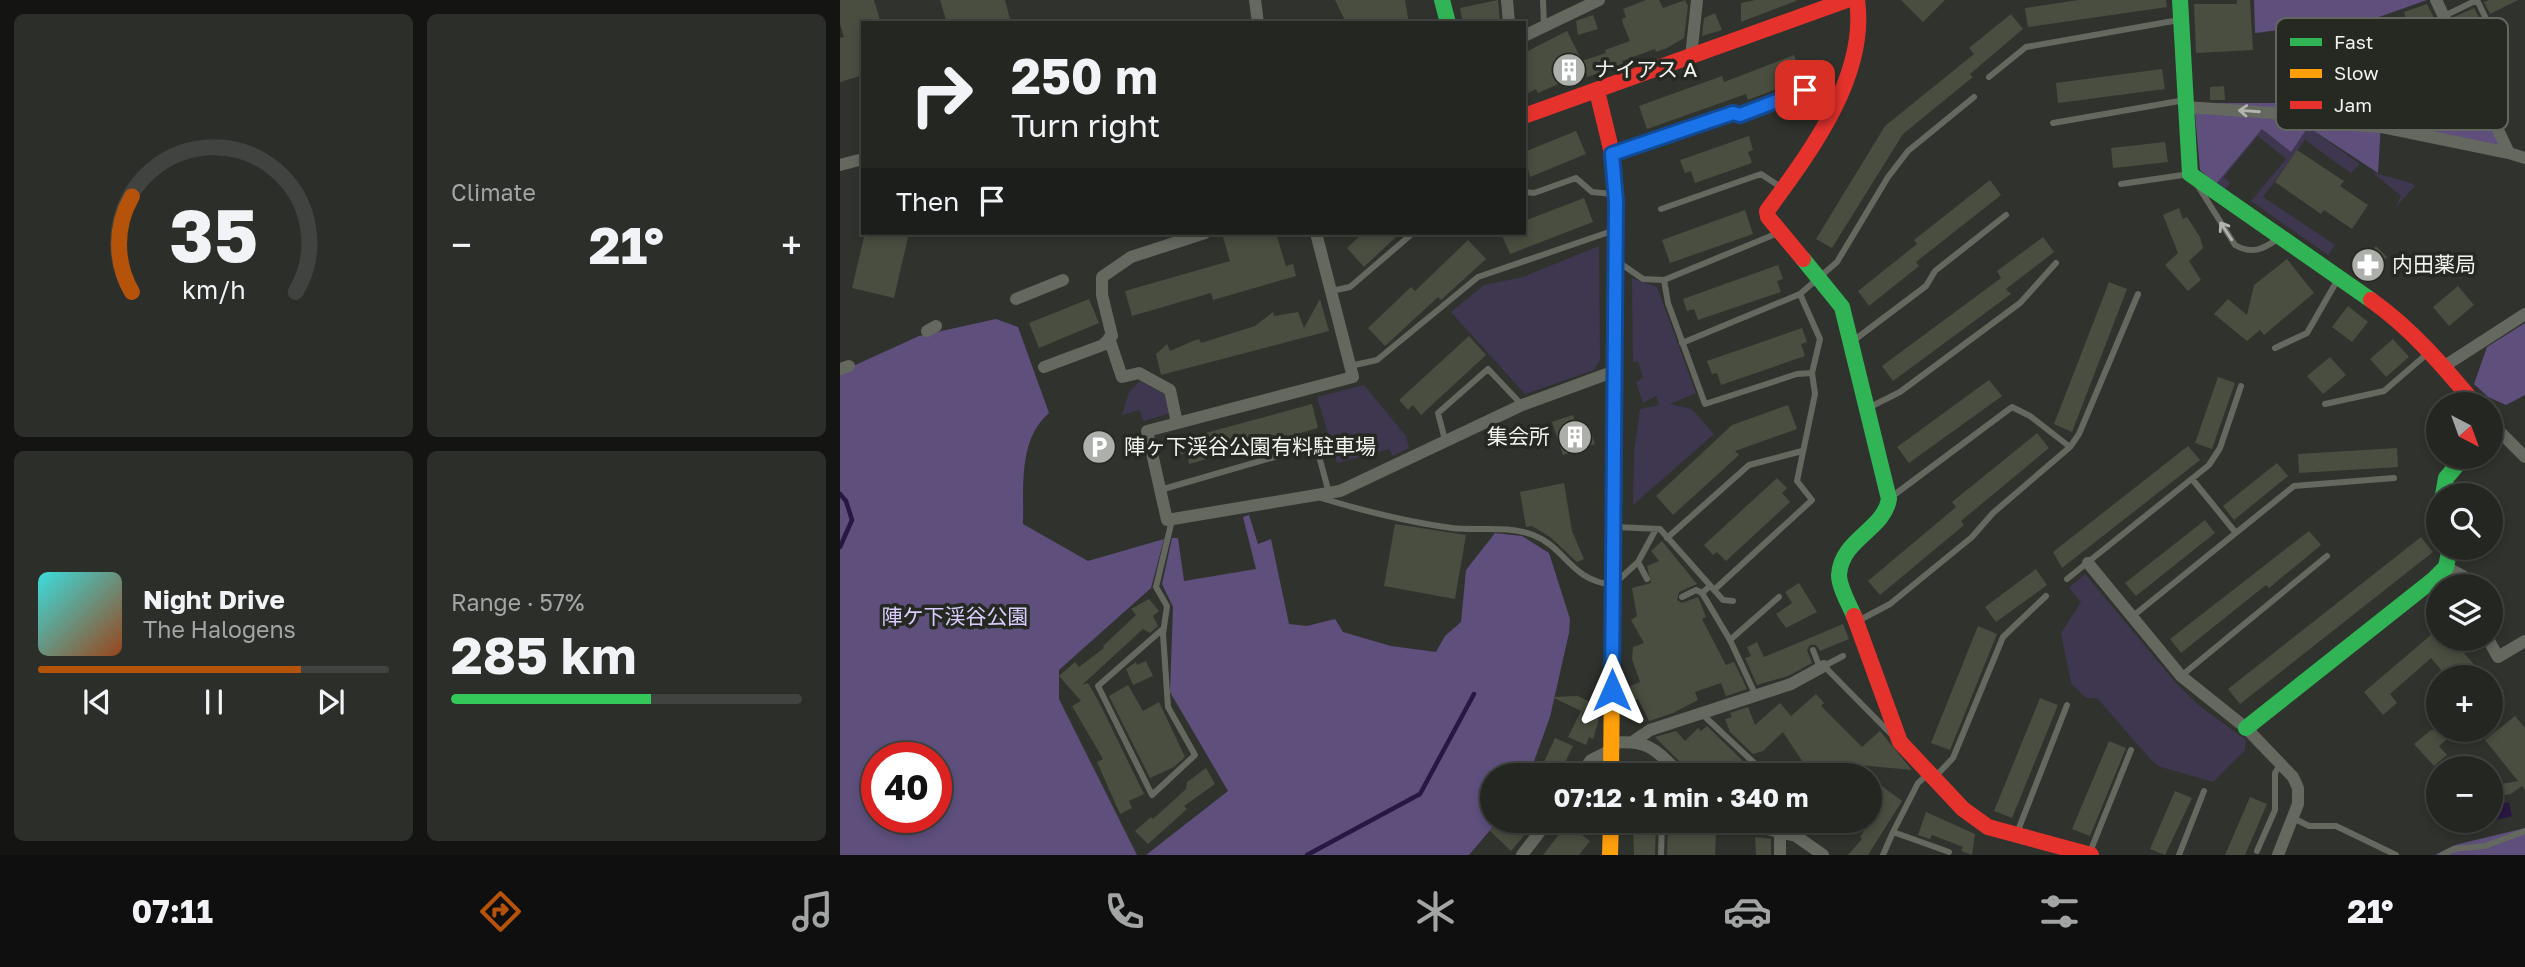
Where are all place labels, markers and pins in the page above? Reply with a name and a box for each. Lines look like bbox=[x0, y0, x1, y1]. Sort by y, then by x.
building icon: ナイアス A bbox=[1550, 51, 1588, 89]
place label: ナイアス A bbox=[1594, 56, 1697, 82]
pin bbox=[1775, 60, 1835, 120]
pharmacy icon: 内田薬局 bbox=[2349, 246, 2387, 284]
place label: 内田薬局 bbox=[2392, 251, 2476, 277]
building icon: 集会所 bbox=[1556, 418, 1594, 456]
place label: 集会所 bbox=[1487, 423, 1550, 449]
parking icon: 陣ヶ下渓谷公園有料駐車場 bbox=[1080, 428, 1118, 466]
place label: 陣ヶ下渓谷公園有料駐車場 bbox=[1124, 433, 1376, 459]

